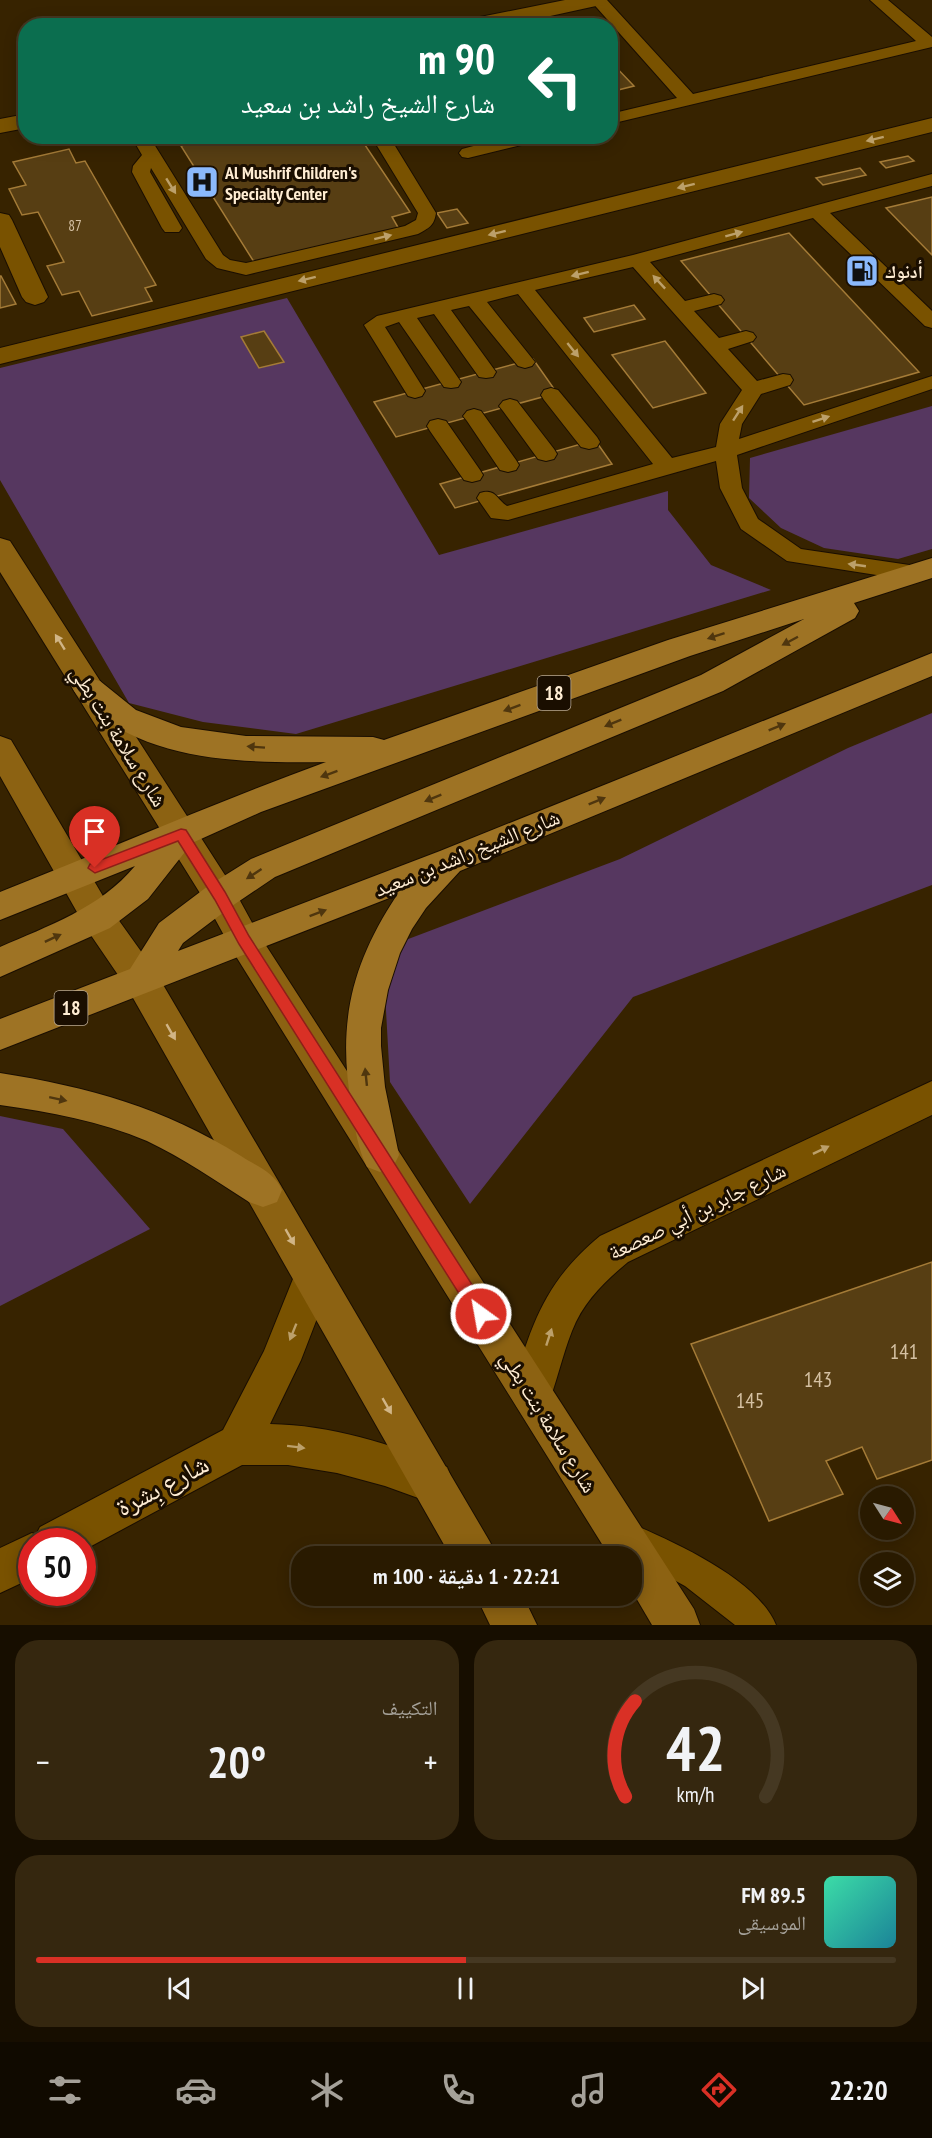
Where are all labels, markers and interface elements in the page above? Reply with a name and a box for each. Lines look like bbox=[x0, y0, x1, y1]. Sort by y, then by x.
text: 90 m bbox=[418, 31, 495, 86]
icon: left bbox=[516, 42, 594, 120]
text: شارع الشيخ راشد بن سعيد bbox=[241, 86, 495, 120]
one-way arrow bbox=[866, 135, 884, 145]
place label: Al Mushrif Children's Specialty Center bbox=[224, 161, 357, 205]
hospital icon: Al Mushrif Children's Specialty Center bbox=[184, 164, 220, 200]
one-way arrow bbox=[166, 178, 177, 194]
one-way arrow bbox=[677, 182, 695, 192]
house number: 87 bbox=[68, 216, 82, 235]
one-way arrow bbox=[487, 228, 506, 238]
one-way arrow bbox=[725, 228, 743, 238]
one-way arrow bbox=[373, 232, 392, 242]
fuel station icon: أدنوك bbox=[844, 253, 880, 289]
place label: أدنوك bbox=[885, 260, 923, 283]
one-way arrow bbox=[571, 269, 590, 279]
one-way arrow bbox=[298, 275, 316, 285]
one-way arrow bbox=[652, 276, 666, 290]
one-way arrow bbox=[566, 342, 578, 357]
one-way arrow bbox=[732, 405, 743, 421]
one-way arrow bbox=[812, 413, 830, 423]
one-way arrow bbox=[848, 560, 867, 570]
one-way arrow bbox=[707, 632, 725, 642]
one-way arrow bbox=[54, 634, 65, 651]
one-way arrow bbox=[781, 636, 798, 646]
street label: شارع سلامة بنت بطي bbox=[62, 660, 173, 813]
road number: 18 bbox=[538, 676, 570, 710]
one-way arrow bbox=[503, 703, 521, 713]
one-way arrow bbox=[604, 718, 622, 728]
one-way arrow bbox=[769, 722, 787, 732]
one-way arrow bbox=[247, 742, 266, 752]
one-way arrow bbox=[319, 769, 337, 779]
one-way arrow bbox=[424, 794, 442, 803]
one-way arrow bbox=[588, 796, 606, 806]
street label: شارع الشيخ راشد بن سعيد bbox=[370, 803, 564, 903]
pin bbox=[69, 806, 120, 868]
icon: arrive bbox=[78, 815, 111, 848]
one-way arrow bbox=[246, 868, 262, 879]
one-way arrow bbox=[310, 907, 328, 917]
one-way arrow bbox=[45, 934, 62, 943]
road number: 18 bbox=[54, 991, 88, 1025]
one-way arrow bbox=[165, 1024, 176, 1040]
one-way arrow bbox=[361, 1067, 371, 1086]
one-way arrow bbox=[48, 1095, 67, 1104]
one-way arrow bbox=[813, 1146, 830, 1155]
street label: شارع جابر بن أبي صعصعة bbox=[604, 1156, 791, 1269]
one-way arrow bbox=[284, 1229, 295, 1245]
position arrow bbox=[449, 1282, 513, 1346]
one-way arrow bbox=[287, 1323, 297, 1341]
one-way arrow bbox=[544, 1328, 554, 1346]
house number: 141 bbox=[890, 1338, 918, 1365]
street label: شارع سلامة بنت بطي bbox=[492, 1346, 603, 1499]
house number: 143 bbox=[804, 1366, 832, 1393]
house number: 145 bbox=[736, 1387, 764, 1414]
one-way arrow bbox=[382, 1397, 392, 1414]
one-way arrow bbox=[287, 1442, 306, 1451]
street label: شارع بِشرة bbox=[110, 1447, 216, 1526]
north arrow bbox=[860, 1486, 914, 1540]
map controls bbox=[860, 1486, 914, 1606]
speed limit sign: 50 bbox=[18, 1528, 96, 1606]
button: layers bbox=[860, 1552, 914, 1606]
text: 22:21 · 1 دقيقة · 100 m bbox=[373, 1562, 560, 1590]
text: التكييف bbox=[381, 1695, 438, 1721]
text: 42 bbox=[665, 1707, 725, 1788]
text: 20° bbox=[207, 1732, 266, 1790]
text: − bbox=[36, 1740, 50, 1783]
text: + bbox=[424, 1740, 438, 1783]
text: km/h bbox=[676, 1780, 714, 1808]
text: 89.5 FM bbox=[741, 1881, 806, 1909]
text: الموسيقى bbox=[738, 1910, 806, 1936]
icon: previous bbox=[163, 1972, 196, 2005]
icon: pause bbox=[449, 1972, 482, 2005]
icon: next bbox=[736, 1972, 769, 2005]
icon: filters bbox=[44, 2069, 86, 2111]
icon: car bbox=[175, 2069, 217, 2111]
icon: climate bbox=[306, 2069, 348, 2111]
icon: phone bbox=[437, 2069, 479, 2111]
icon: music bbox=[568, 2069, 610, 2111]
icon: directions bbox=[698, 2069, 740, 2111]
text: 22:20 bbox=[829, 2073, 888, 2107]

